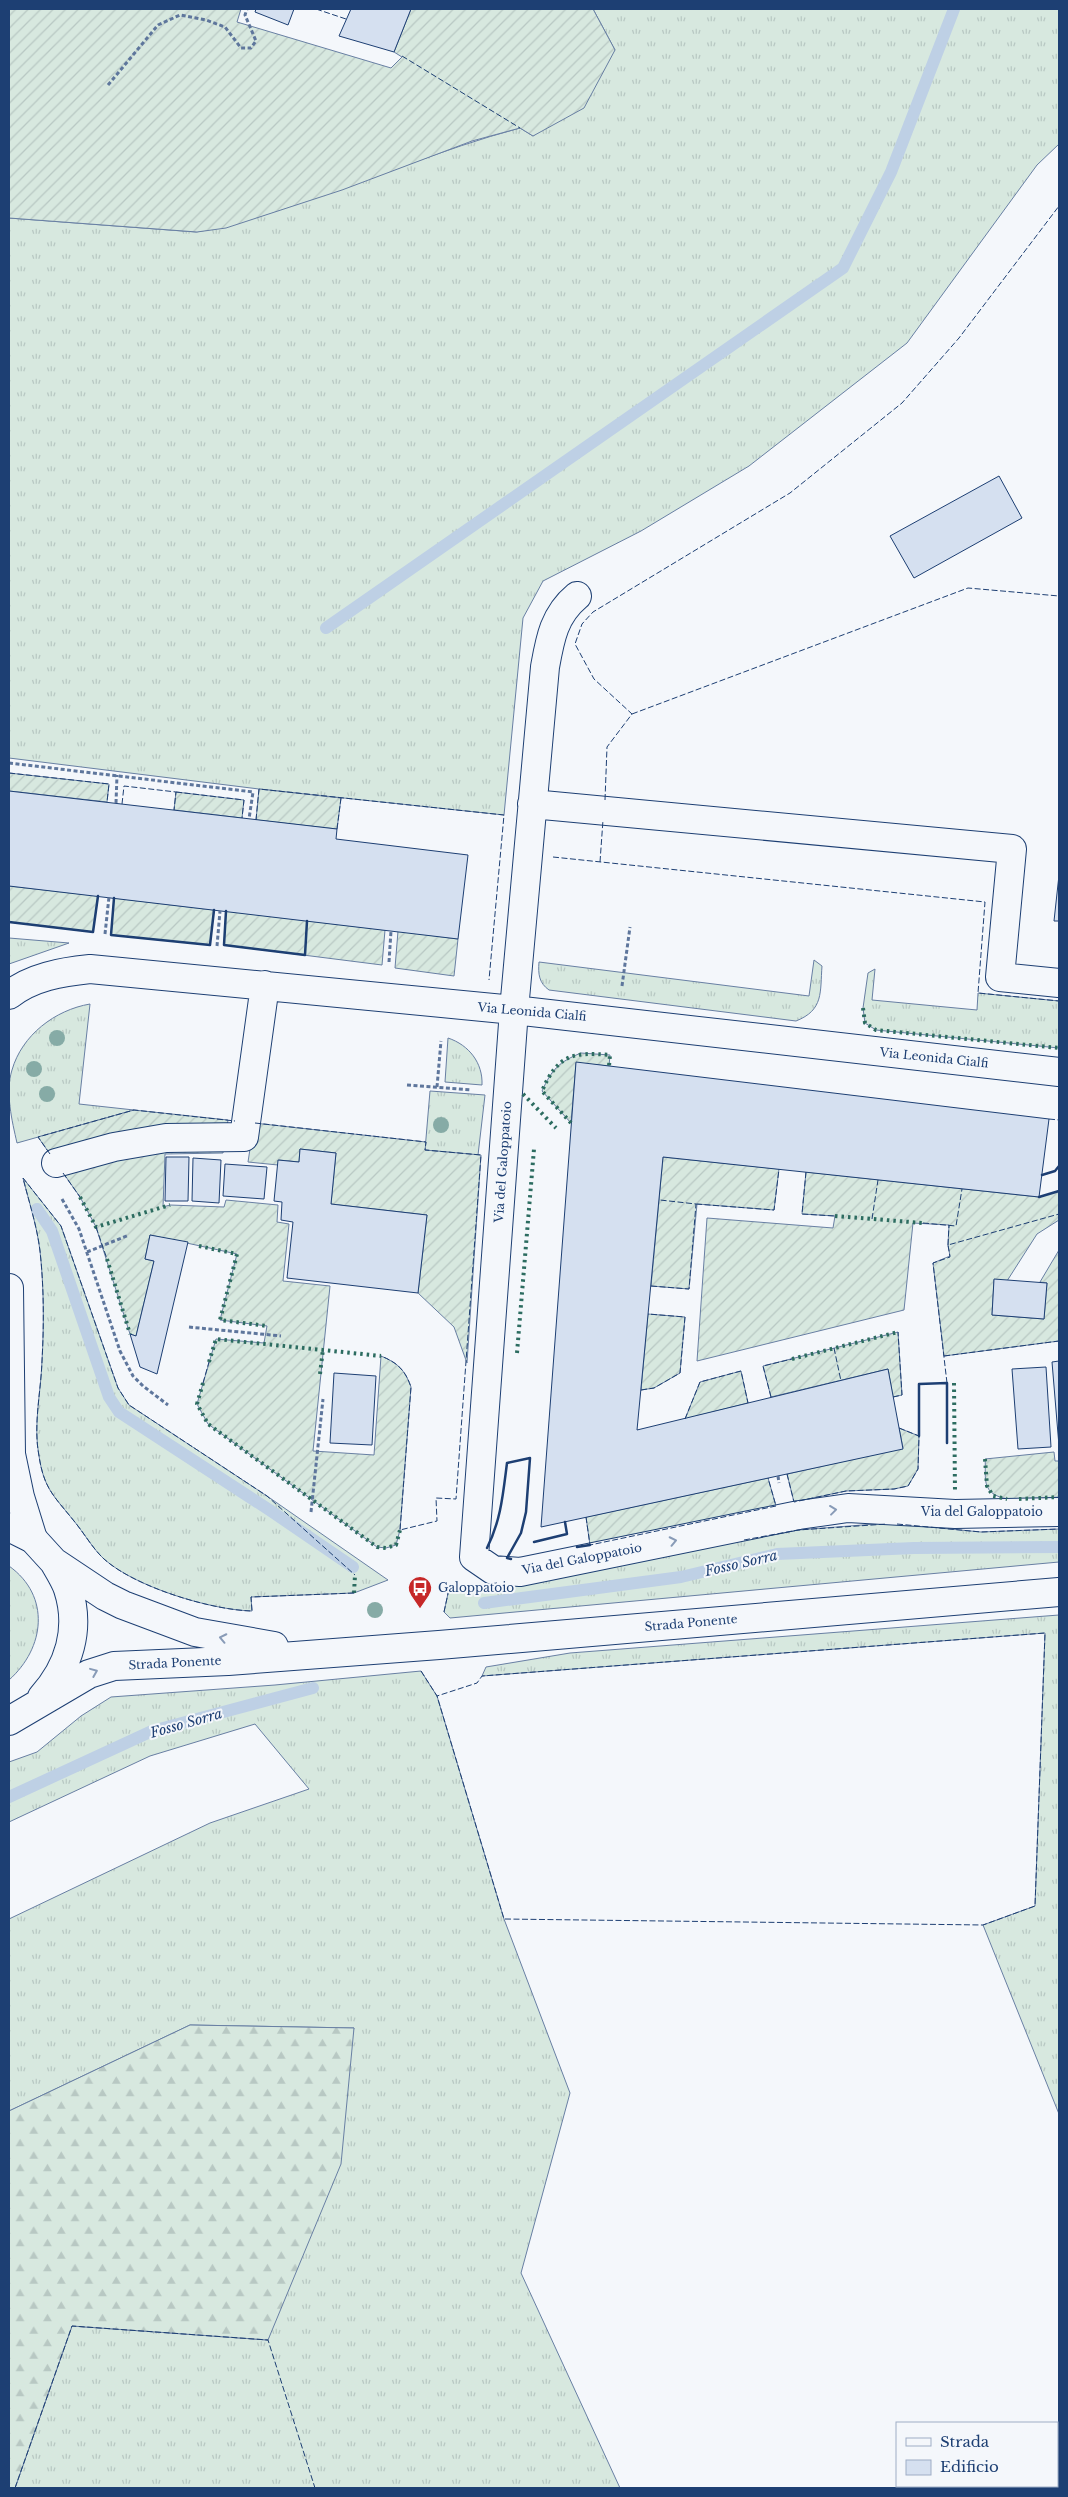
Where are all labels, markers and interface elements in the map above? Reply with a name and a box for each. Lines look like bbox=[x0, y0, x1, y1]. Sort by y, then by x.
street label: Via Leonida Cialfi bbox=[476, 999, 587, 1024]
street label: Via Leonida Cialfi bbox=[878, 1044, 989, 1071]
street label: Via del Galoppatoio bbox=[491, 1101, 514, 1224]
street label: Via del Galoppatoio bbox=[920, 1504, 1043, 1519]
one-way arrow bbox=[829, 1505, 837, 1516]
one-way arrow bbox=[669, 1536, 678, 1547]
street label: Via del Galoppatoio bbox=[520, 1540, 643, 1578]
water label: Fosso Sorra bbox=[702, 1546, 779, 1580]
bus stop icon: Galoppatoio bbox=[407, 1575, 433, 1609]
place label: Galoppatoio bbox=[438, 1580, 514, 1595]
street label: Strada Ponente bbox=[644, 1611, 738, 1634]
one-way arrow bbox=[218, 1633, 227, 1644]
street label: Strada Ponente bbox=[128, 1653, 222, 1672]
one-way arrow bbox=[90, 1668, 98, 1678]
water label: Fosso Sorra bbox=[147, 1704, 224, 1742]
legend bbox=[896, 2422, 1058, 2487]
text: Strada bbox=[940, 2432, 990, 2451]
text: Edificio bbox=[940, 2457, 999, 2476]

